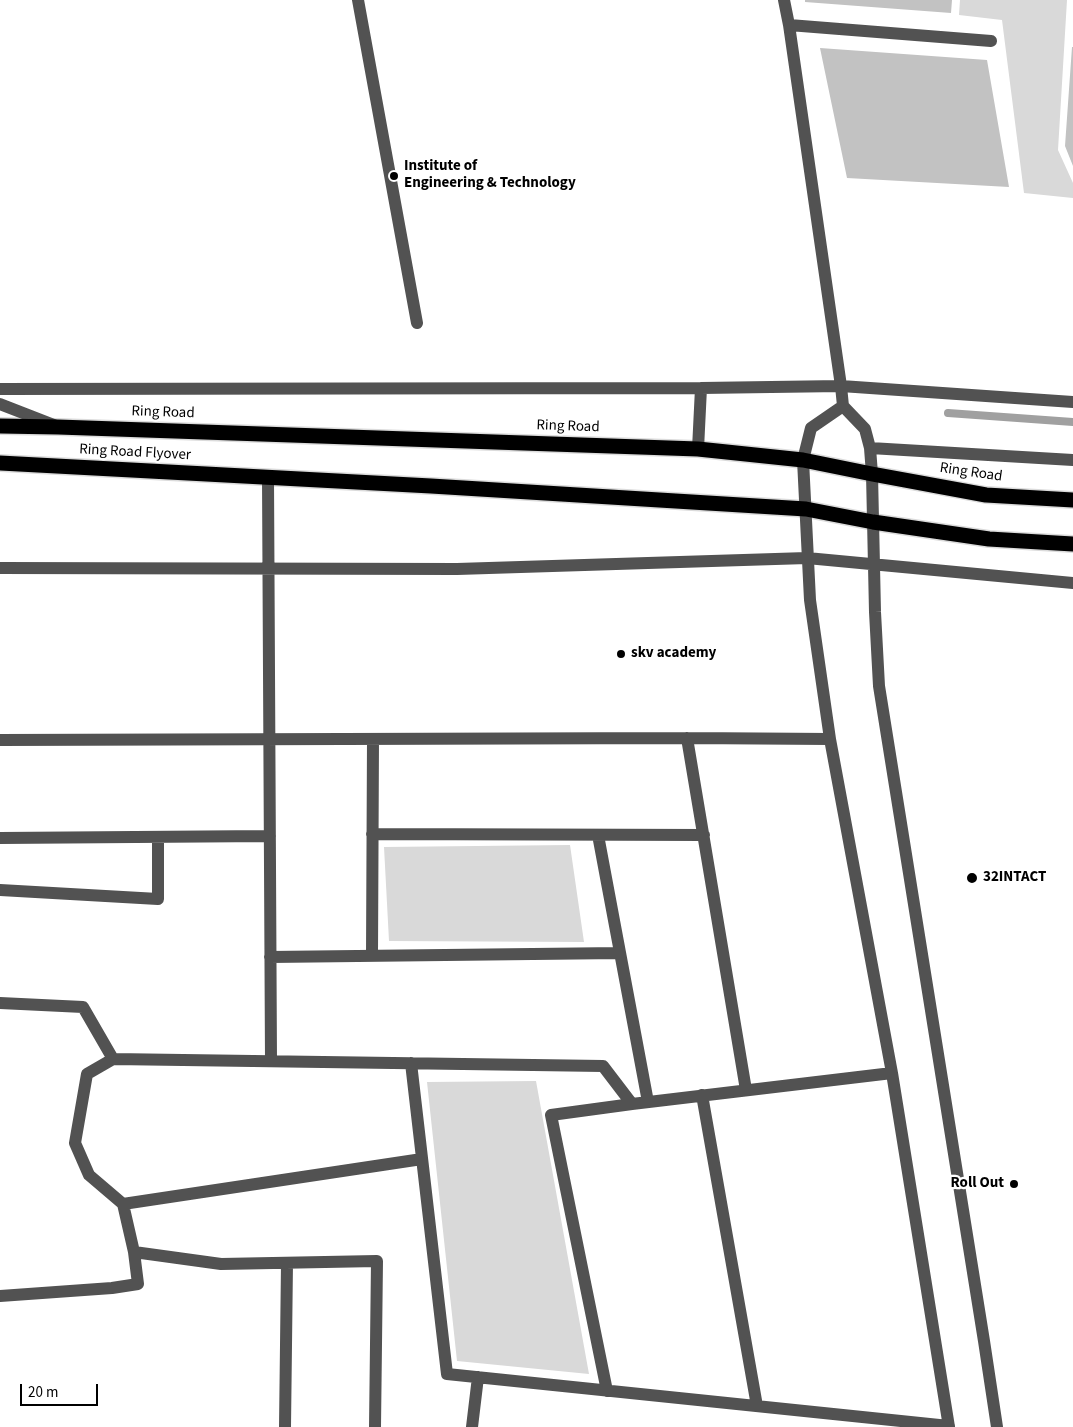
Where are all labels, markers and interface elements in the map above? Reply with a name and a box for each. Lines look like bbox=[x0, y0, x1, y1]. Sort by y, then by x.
place label: Institute of Engineering & Technology bbox=[404, 158, 576, 193]
marker: Institute of Engineering & Technology bbox=[388, 170, 400, 182]
street label: Ring Road bbox=[131, 403, 195, 423]
street label: Ring Road bbox=[536, 417, 600, 437]
street label: Ring Road Flyover bbox=[79, 441, 191, 465]
street label: Ring Road bbox=[938, 460, 1004, 486]
place label: skv academy bbox=[631, 645, 716, 663]
marker: skv academy bbox=[615, 648, 627, 660]
place label: 32INTACT bbox=[983, 869, 1046, 887]
marker: 32INTACT bbox=[965, 871, 979, 885]
place label: Roll Out bbox=[951, 1175, 1004, 1193]
marker: Roll Out bbox=[1008, 1178, 1020, 1190]
scale bar bbox=[22, 1374, 100, 1406]
text: 20 m bbox=[28, 1382, 58, 1403]

